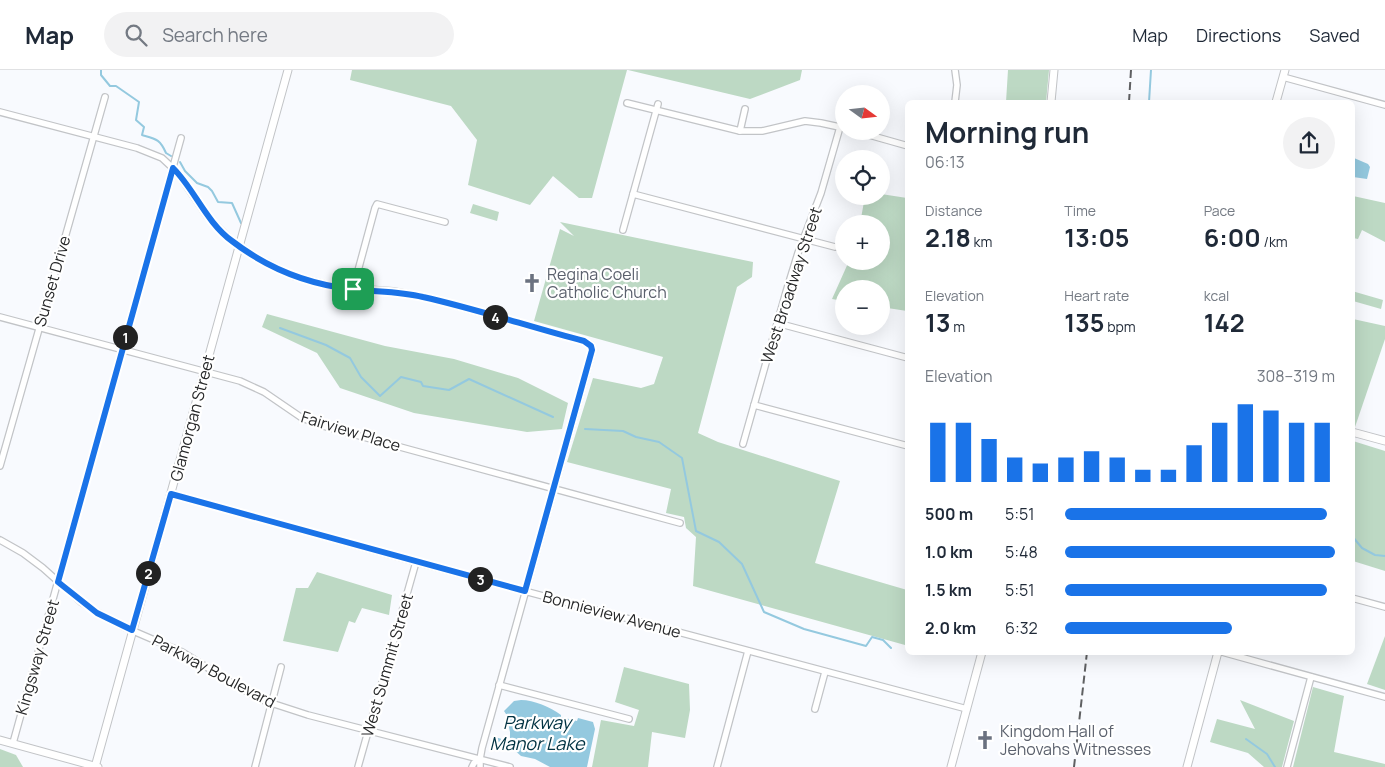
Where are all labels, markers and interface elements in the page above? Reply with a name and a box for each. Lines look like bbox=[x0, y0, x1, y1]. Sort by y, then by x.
search box bbox=[104, 12, 454, 57]
text: Map bbox=[25, 18, 74, 51]
icon: search bbox=[122, 21, 150, 49]
text: Search here bbox=[162, 22, 268, 48]
text: Map bbox=[1132, 23, 1168, 47]
text: Directions bbox=[1196, 23, 1281, 47]
text: Saved bbox=[1309, 23, 1360, 47]
north arrow bbox=[835, 85, 890, 140]
map controls bbox=[835, 85, 890, 335]
text: Morning run bbox=[925, 113, 1089, 151]
button: share bbox=[1283, 117, 1335, 169]
button: locate bbox=[835, 150, 890, 205]
text: 06:13 bbox=[925, 151, 965, 173]
text: Distance bbox=[925, 201, 982, 220]
text: Time bbox=[1064, 201, 1096, 220]
text: Pace bbox=[1204, 201, 1235, 220]
street label: West Broadway Street bbox=[755, 204, 827, 366]
button: + bbox=[835, 215, 890, 270]
text: 2.18 bbox=[925, 220, 971, 255]
text: 13:05 bbox=[1064, 220, 1129, 255]
text: 6:00 bbox=[1204, 220, 1261, 255]
text: km bbox=[971, 232, 992, 251]
text: /km bbox=[1261, 232, 1288, 251]
street label: Sunset Drive bbox=[29, 233, 75, 329]
place label: Regina Coeli Catholic Church bbox=[547, 263, 667, 303]
pin bbox=[332, 268, 374, 310]
church icon: Regina Coeli Catholic Church bbox=[521, 272, 543, 294]
icon: arrive bbox=[339, 275, 367, 303]
button: − bbox=[835, 280, 890, 335]
text: Elevation bbox=[925, 286, 984, 305]
text: Heart rate bbox=[1064, 286, 1129, 305]
text: kcal bbox=[1204, 286, 1229, 305]
pin: 4 bbox=[482, 304, 508, 330]
text: 13 bbox=[925, 305, 951, 340]
text: 135 bbox=[1064, 305, 1104, 340]
text: 142 bbox=[1204, 305, 1245, 340]
text: 4 bbox=[491, 308, 500, 327]
text: m bbox=[951, 317, 965, 336]
text: bpm bbox=[1104, 317, 1136, 336]
pin: 1 bbox=[112, 324, 138, 350]
text: 1 bbox=[122, 328, 129, 347]
street label: Glamorgan Street bbox=[165, 352, 219, 484]
text: Elevation bbox=[925, 365, 993, 387]
text: 308–319 m bbox=[1257, 365, 1335, 387]
street label: Fairview Place bbox=[299, 405, 403, 457]
text: 500 m bbox=[925, 503, 973, 525]
text: 5:51 bbox=[1005, 503, 1035, 525]
text: 1.0 km bbox=[925, 541, 973, 563]
text: 5:48 bbox=[1005, 541, 1038, 563]
pin: 2 bbox=[136, 560, 160, 586]
text: 2 bbox=[144, 564, 153, 583]
pin: 3 bbox=[468, 566, 492, 592]
text: 3 bbox=[476, 570, 485, 589]
text: 1.5 km bbox=[925, 579, 972, 601]
text: 5:51 bbox=[1005, 579, 1035, 601]
street label: Bonnieview Avenue bbox=[540, 585, 684, 643]
street label: West Summit Street bbox=[356, 591, 418, 739]
street label: Kingsway Street bbox=[10, 597, 64, 717]
text: 2.0 km bbox=[925, 617, 976, 639]
text: 6:32 bbox=[1005, 617, 1038, 639]
street label: Parkway Boulevard bbox=[148, 629, 280, 713]
water label: Parkway Manor Lake bbox=[490, 710, 586, 755]
place label: Kingdom Hall of Jehovahs Witnesses bbox=[1000, 720, 1151, 760]
church icon: Kingdom Hall of Jehovahs Witnesses bbox=[974, 729, 996, 751]

